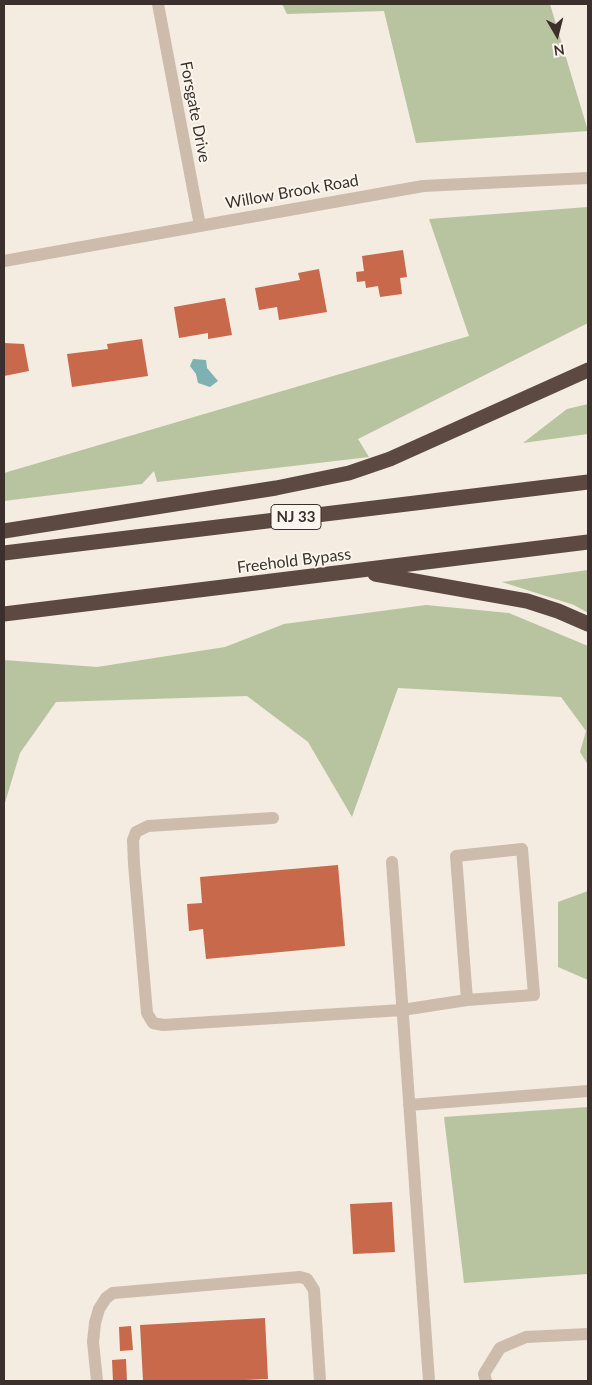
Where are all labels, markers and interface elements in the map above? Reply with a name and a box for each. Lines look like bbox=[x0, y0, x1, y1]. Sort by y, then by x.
north arrow bbox=[532, 10, 582, 60]
text: N bbox=[553, 41, 566, 60]
street label: Forsgate Drive bbox=[176, 60, 214, 164]
street label: Willow Brook Road bbox=[224, 171, 360, 213]
road number: NJ 33 bbox=[271, 504, 321, 530]
street label: Freehold Bypass bbox=[236, 544, 352, 578]

